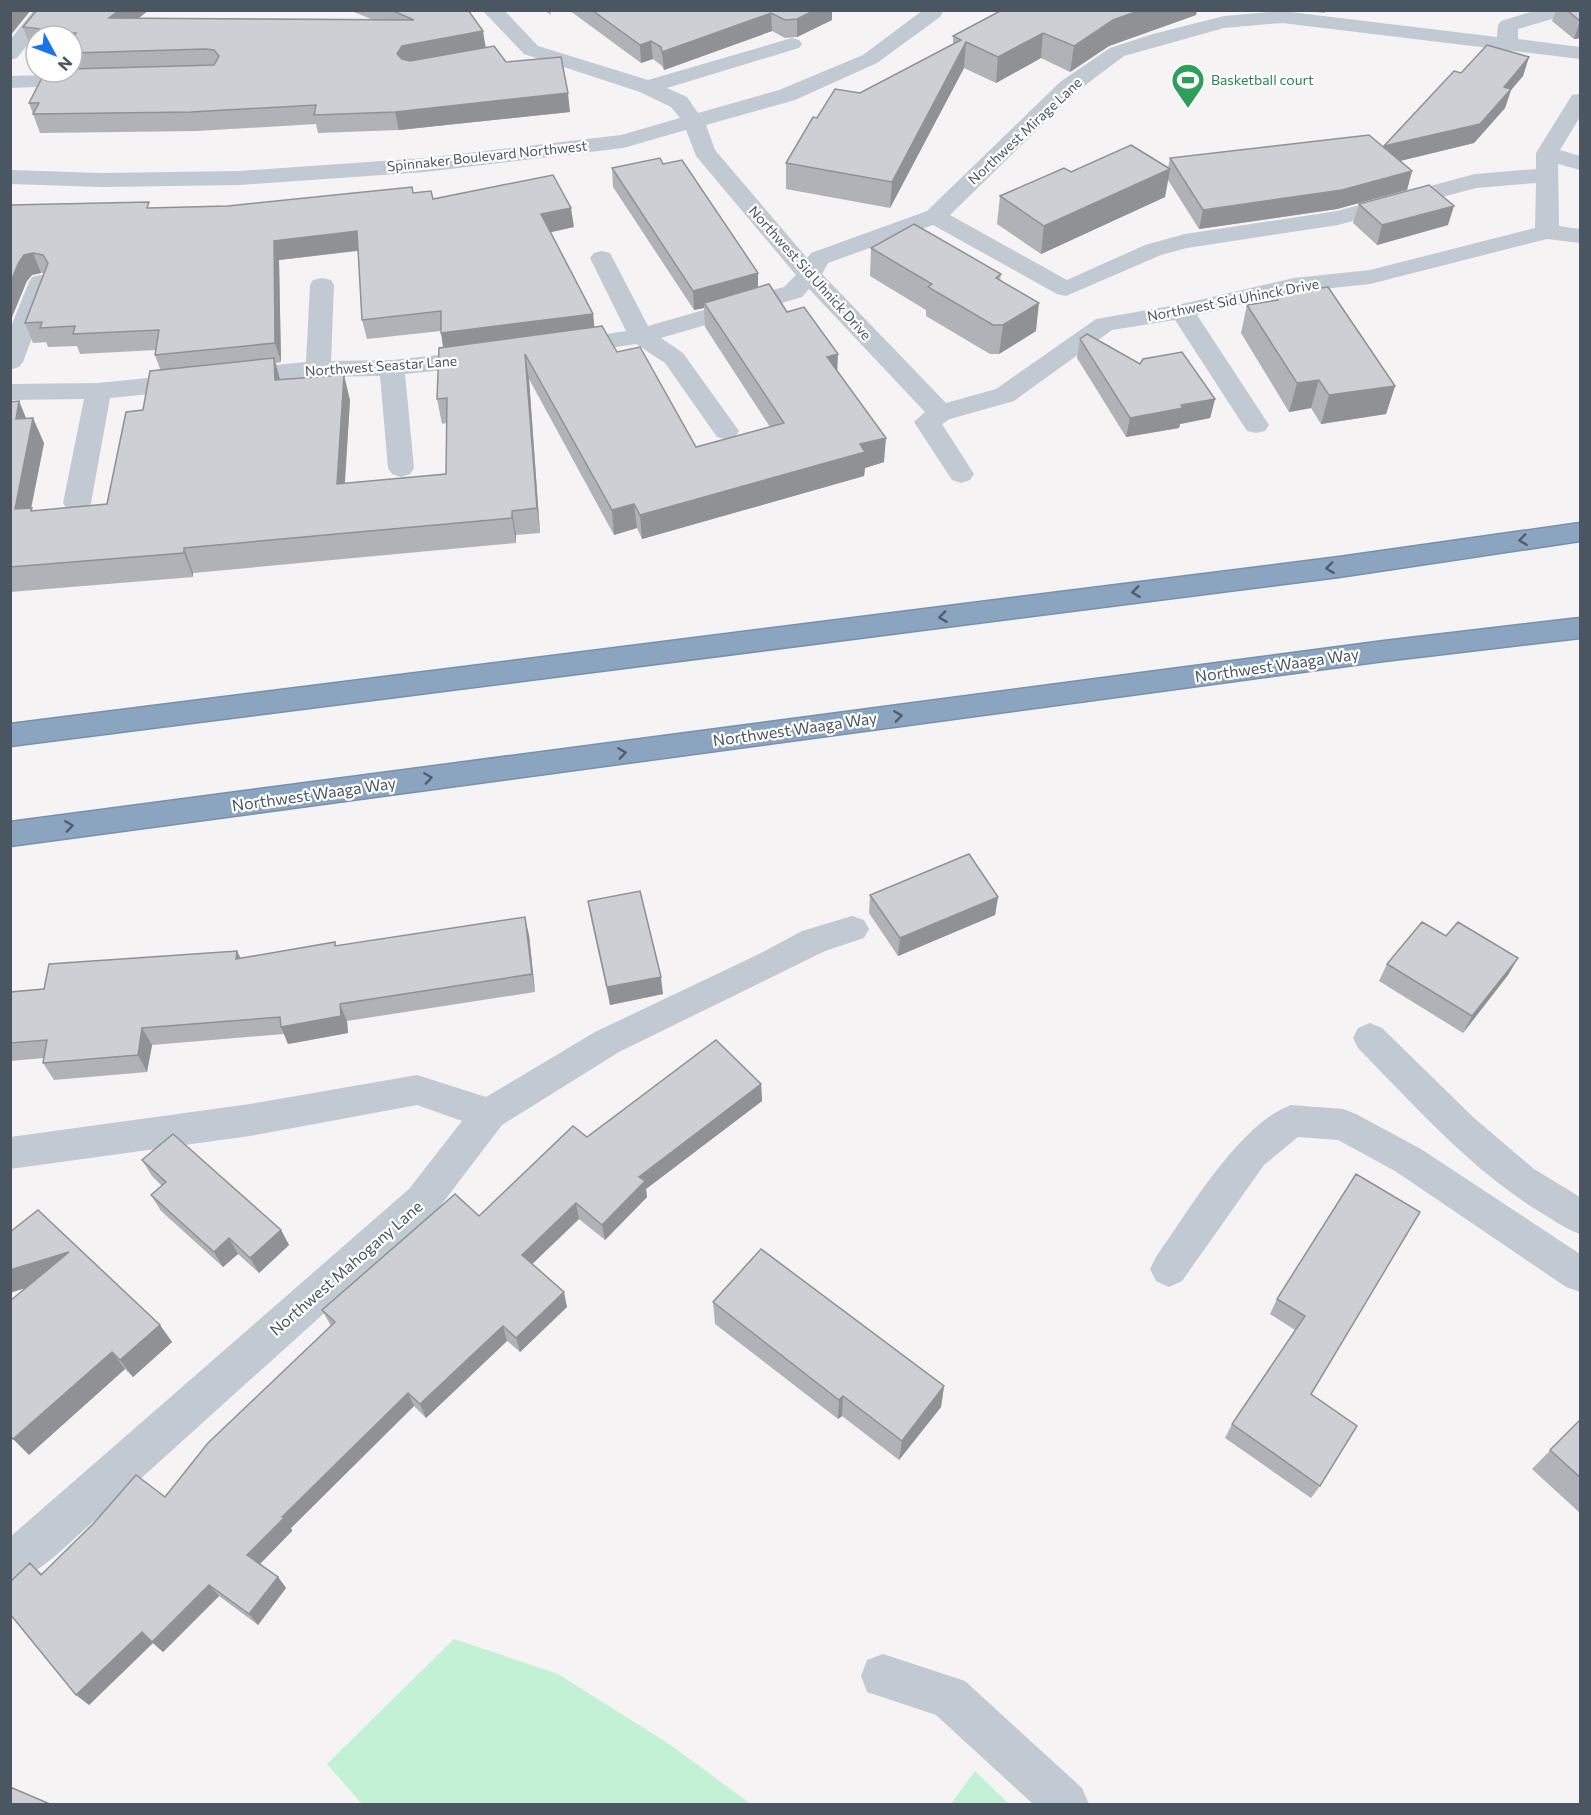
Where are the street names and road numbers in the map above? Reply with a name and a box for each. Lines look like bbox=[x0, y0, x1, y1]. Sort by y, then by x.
street label: Northwest Mirage Lane bbox=[964, 74, 1085, 188]
street label: Spinnaker Boulevard Northwest bbox=[386, 136, 588, 174]
street label: Northwest Sid Uhnick Drive bbox=[746, 202, 875, 343]
street label: Northwest Sid Uhinck Drive bbox=[1146, 275, 1320, 325]
street label: Northwest Seastar Lane bbox=[304, 352, 458, 379]
street label: Northwest Waaga Way bbox=[1194, 644, 1360, 685]
street label: Northwest Waaga Way bbox=[712, 708, 878, 749]
street label: Northwest Waaga Way bbox=[231, 773, 397, 814]
street label: Northwest Mahogany Lane bbox=[265, 1196, 426, 1339]

